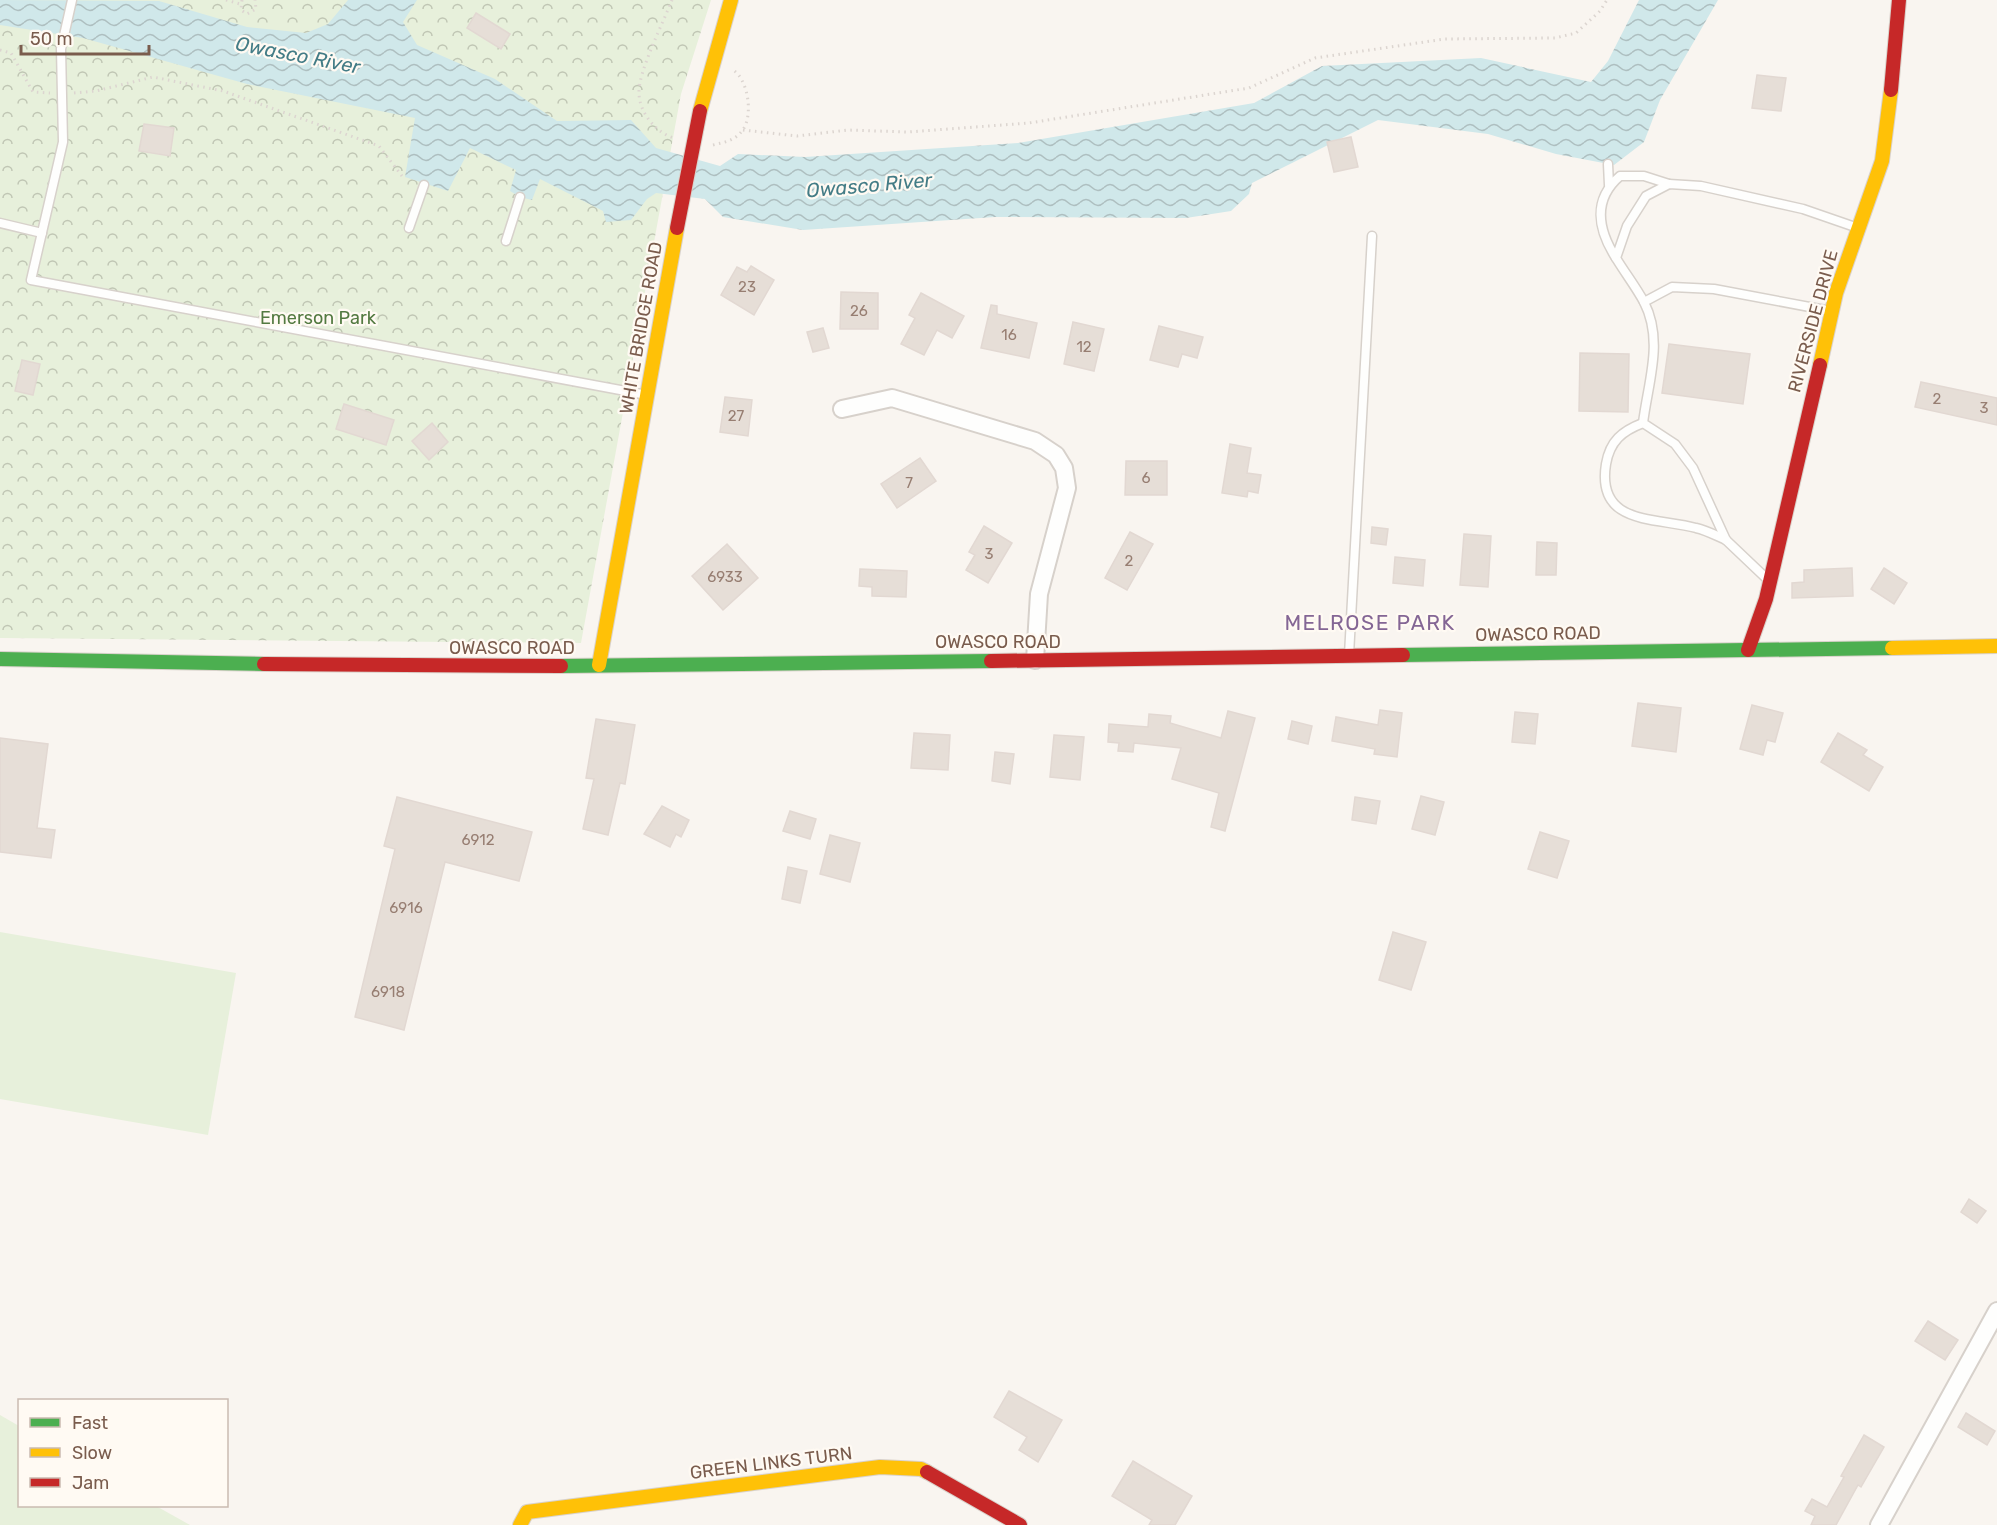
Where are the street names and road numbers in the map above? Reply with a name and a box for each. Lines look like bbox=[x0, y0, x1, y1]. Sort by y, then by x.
street label: WHITE BRIDGE ROAD bbox=[615, 240, 667, 416]
street label: RIVERSIDE DRIVE bbox=[1783, 247, 1843, 395]
street label: OWASCO ROAD bbox=[1475, 622, 1601, 646]
street label: OWASCO ROAD bbox=[935, 631, 1061, 653]
street label: OWASCO ROAD bbox=[449, 637, 575, 659]
street label: GREEN LINKS TURN bbox=[689, 1442, 853, 1484]

